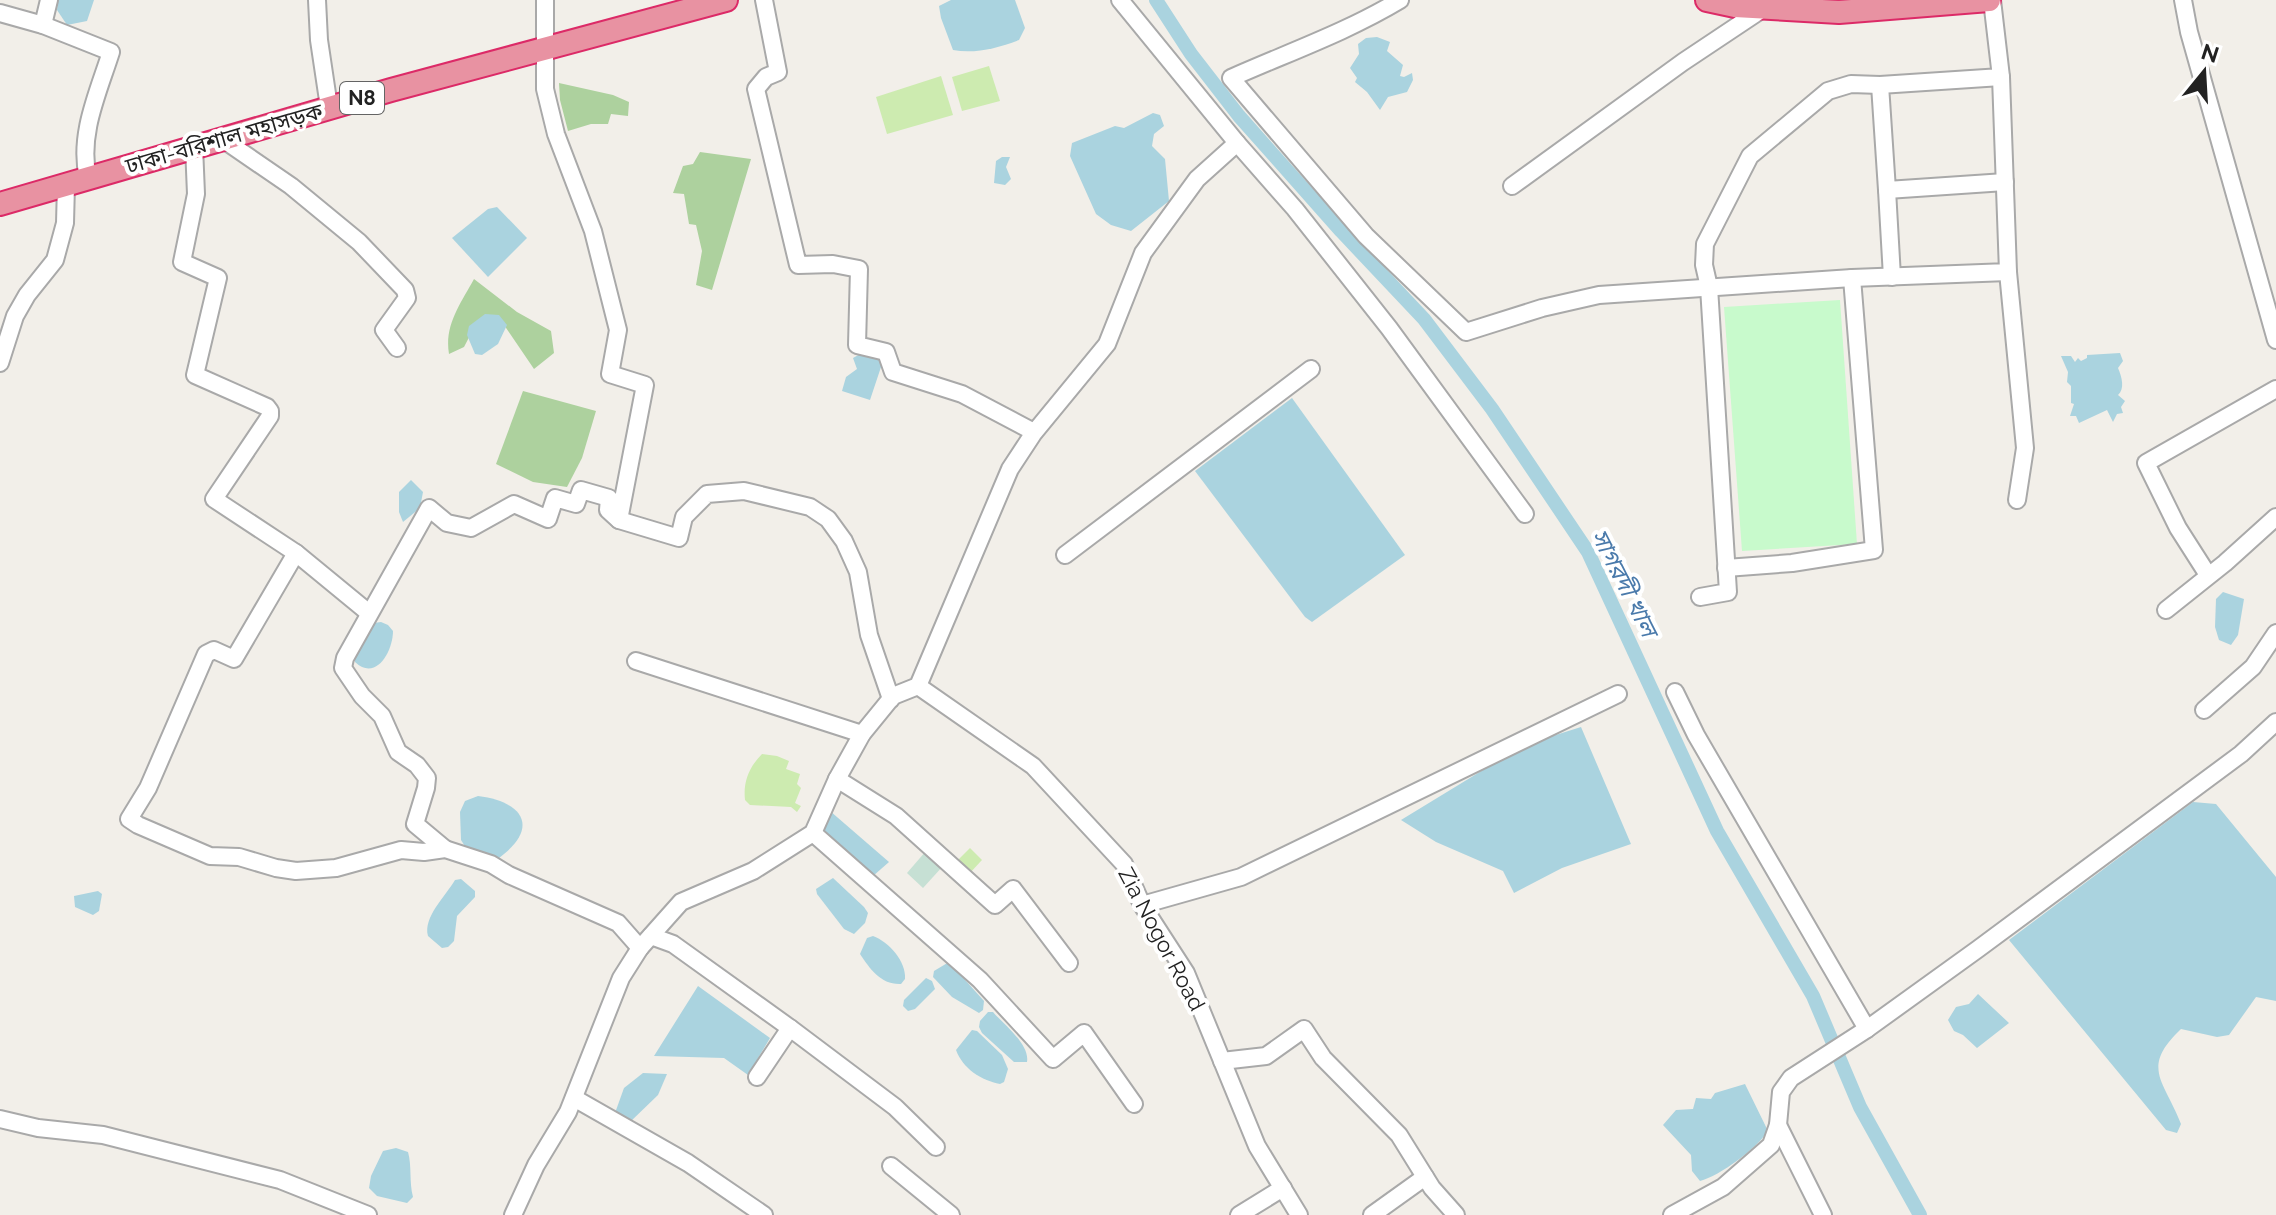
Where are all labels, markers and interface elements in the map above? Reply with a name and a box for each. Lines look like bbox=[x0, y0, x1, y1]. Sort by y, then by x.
north arrow bbox=[2164, 32, 2244, 112]
text: N bbox=[2198, 38, 2222, 68]
road number: N8 bbox=[340, 82, 384, 114]
street label: ঢাকা-বরিশাল মহাসড়ক bbox=[122, 97, 326, 179]
water label: সাগরদী খাল bbox=[1585, 524, 1666, 645]
street label: Zia Nogor Road bbox=[1113, 863, 1211, 1015]

